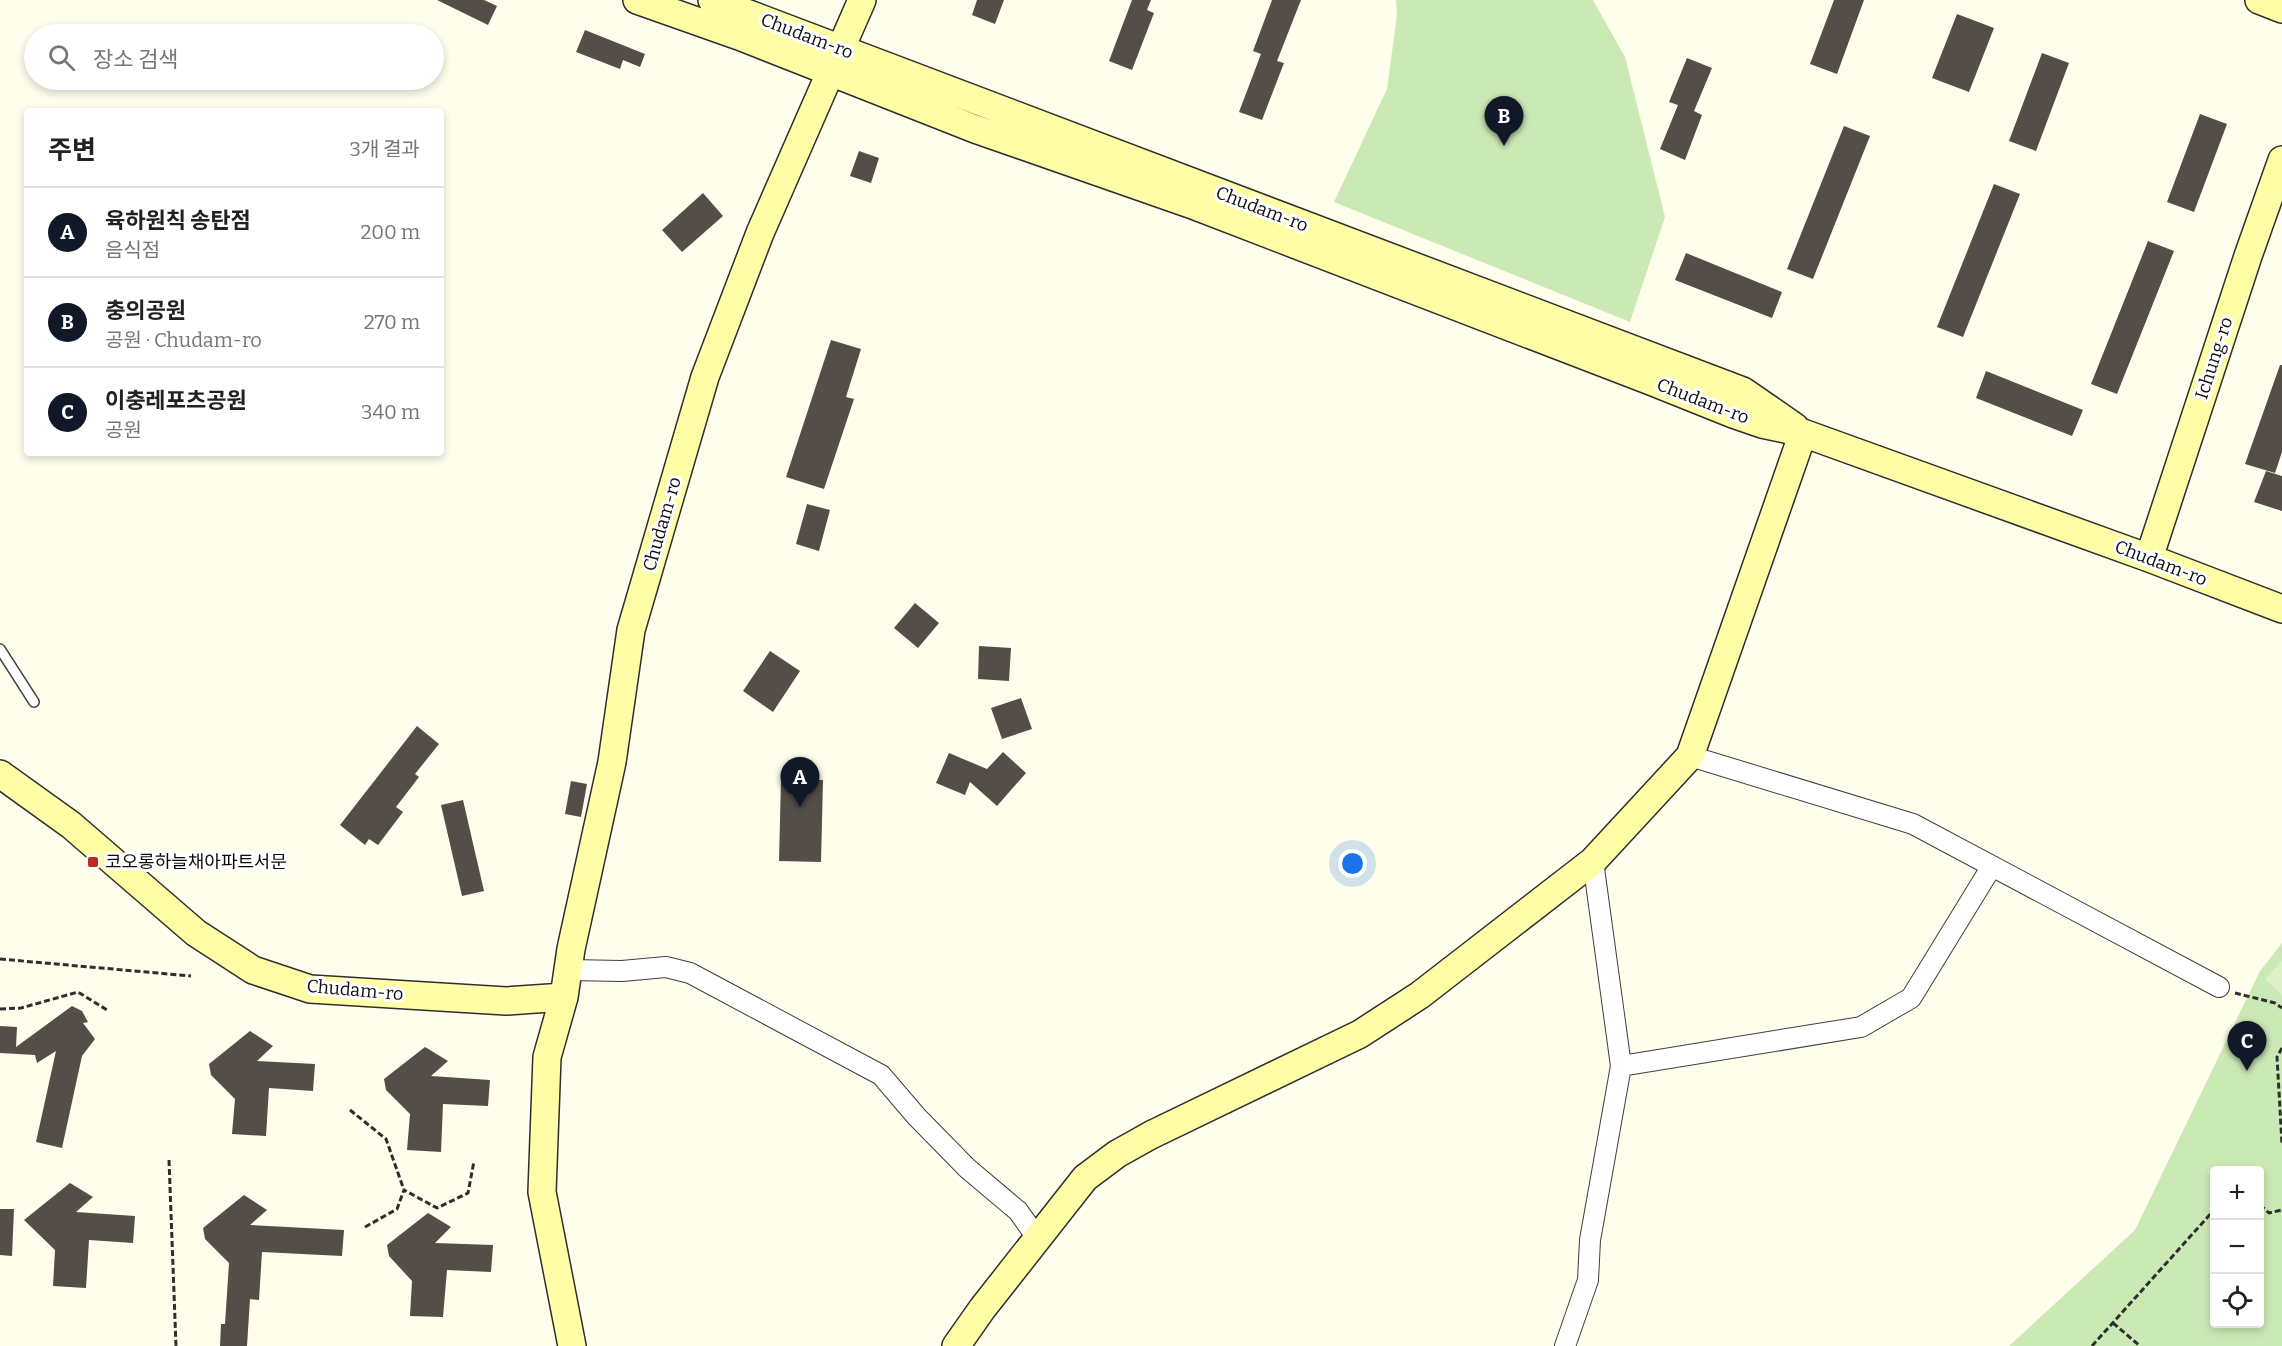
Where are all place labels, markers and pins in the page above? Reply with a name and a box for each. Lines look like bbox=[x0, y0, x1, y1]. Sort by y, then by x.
pin: B bbox=[1484, 96, 1524, 146]
pin: A bbox=[780, 758, 820, 807]
place label: 코오롱하늘채아파트서문 bbox=[105, 851, 287, 873]
marker: 코오롱하늘채아파트서문 bbox=[86, 855, 100, 869]
pin: C bbox=[2228, 1022, 2266, 1071]

